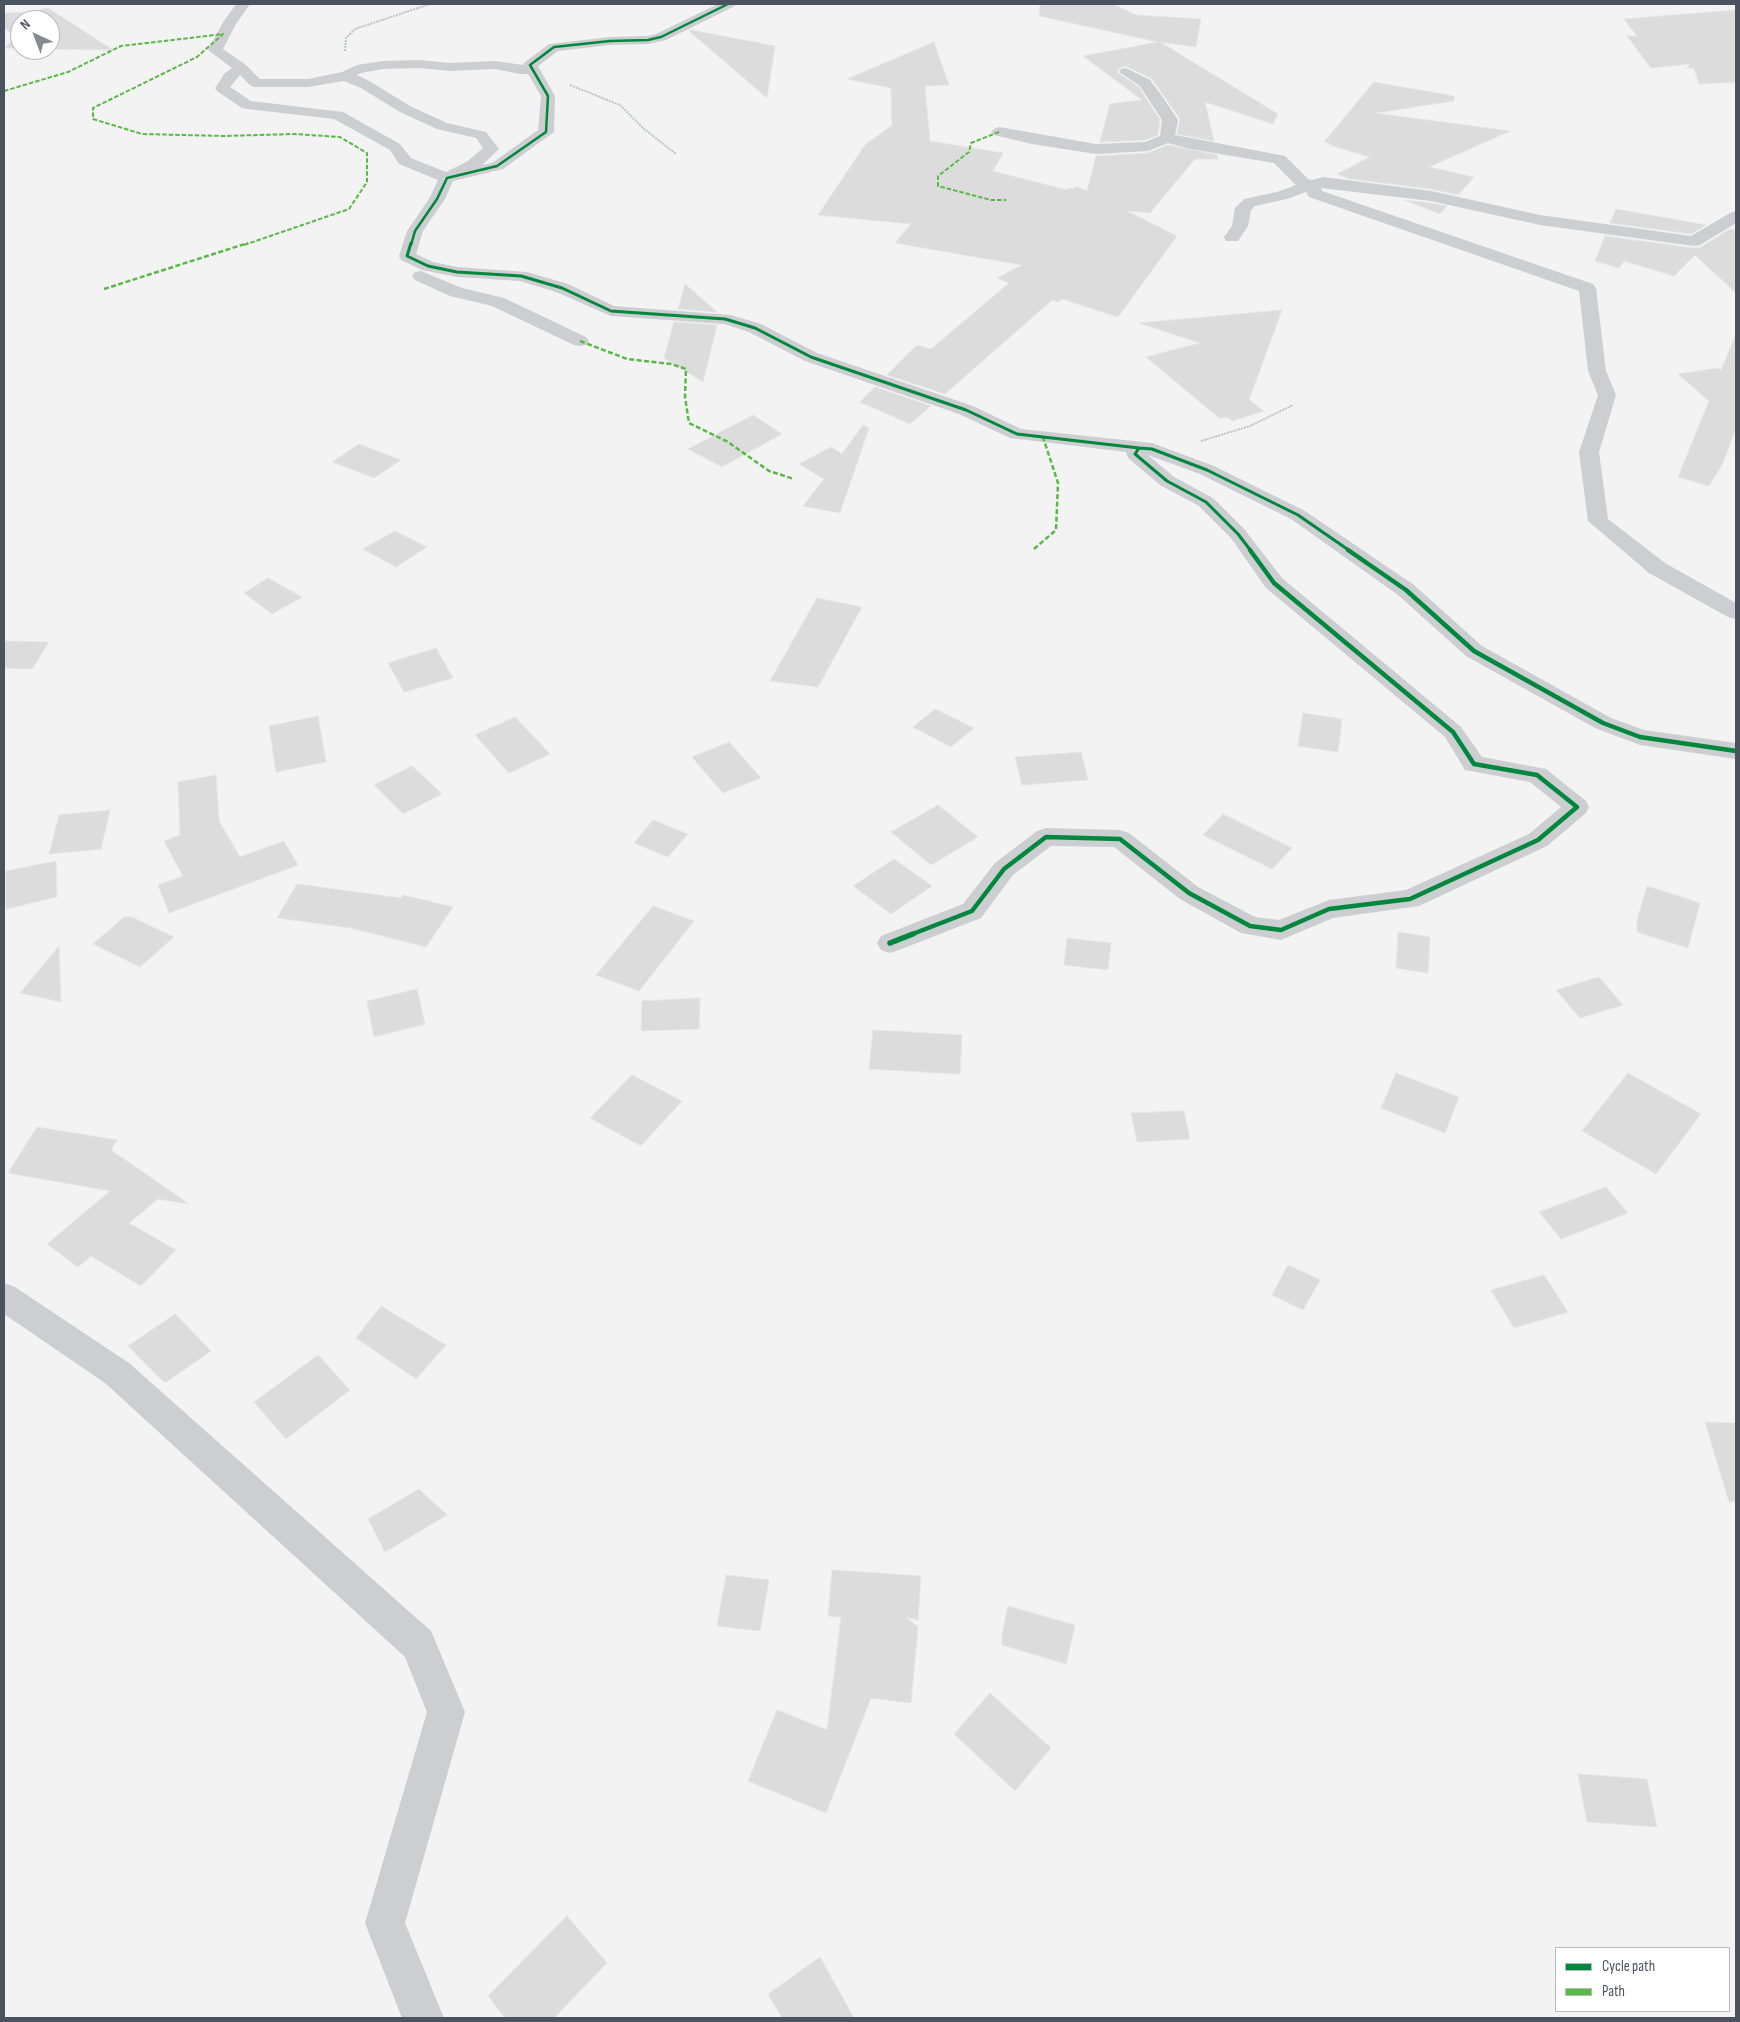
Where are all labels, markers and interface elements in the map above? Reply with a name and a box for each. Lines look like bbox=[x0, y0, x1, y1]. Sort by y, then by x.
north arrow bbox=[10, 10, 60, 60]
text: N bbox=[17, 16, 34, 33]
legend bbox=[1555, 1947, 1730, 2012]
text: Cycle path bbox=[1602, 1957, 1655, 1976]
text: Path bbox=[1602, 1982, 1625, 2001]

